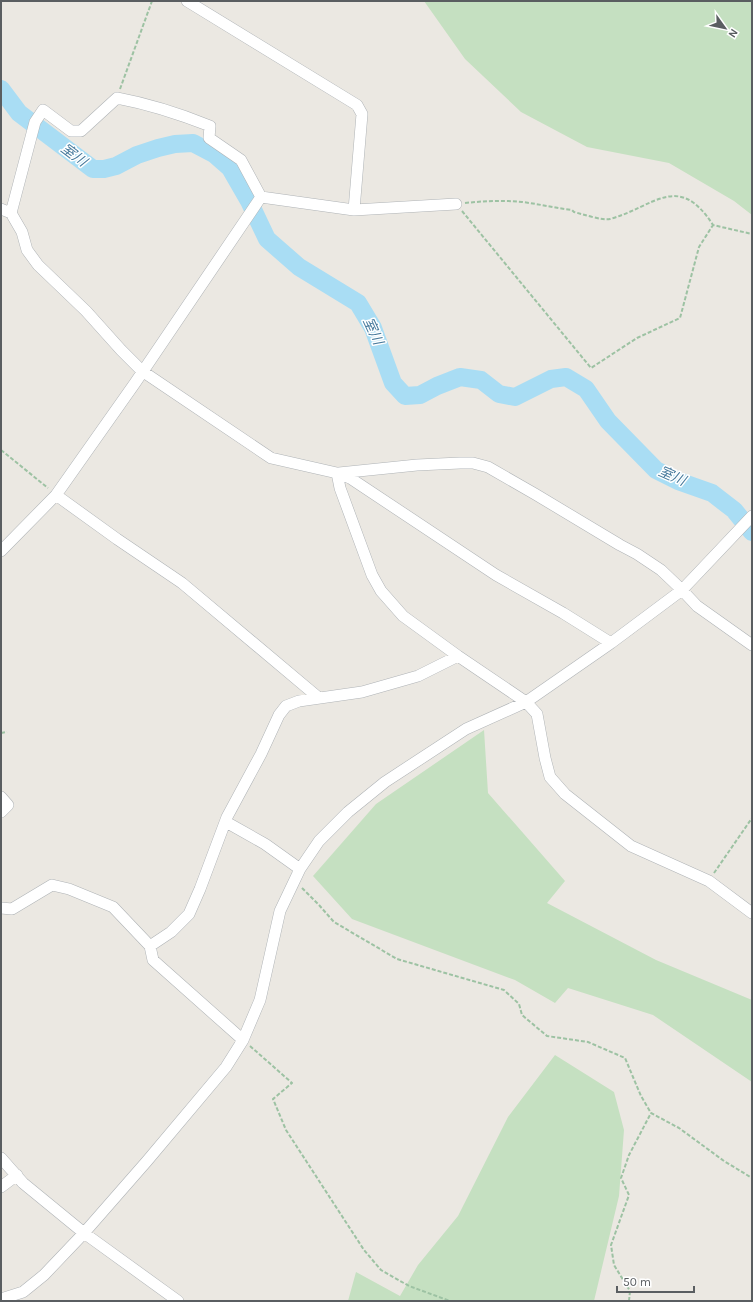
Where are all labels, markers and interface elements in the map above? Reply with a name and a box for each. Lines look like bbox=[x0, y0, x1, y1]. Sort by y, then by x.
north arrow bbox=[705, 8, 745, 48]
text: N bbox=[725, 26, 741, 40]
water label: 室川 bbox=[58, 140, 92, 171]
water label: 室川 bbox=[359, 315, 387, 349]
water label: 室川 bbox=[656, 463, 690, 490]
scale bar bbox=[617, 1268, 694, 1294]
text: 50 m bbox=[623, 1275, 651, 1289]

